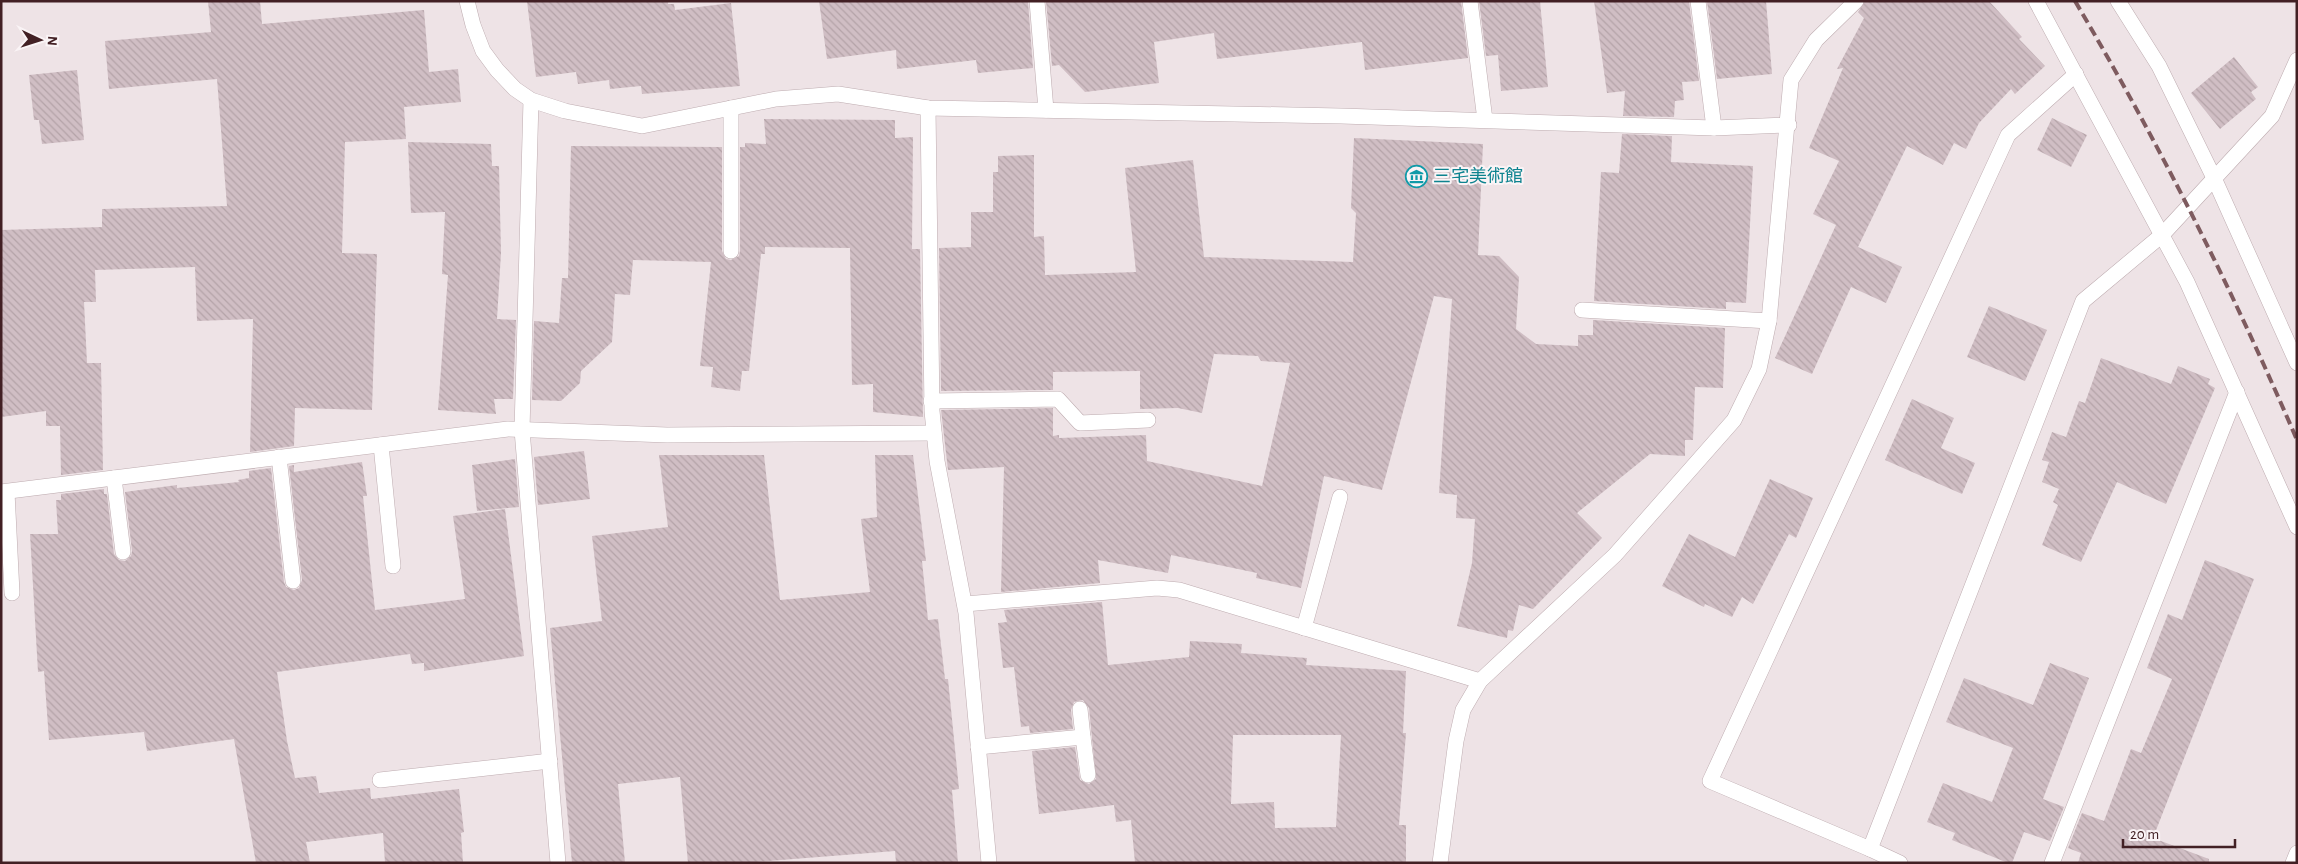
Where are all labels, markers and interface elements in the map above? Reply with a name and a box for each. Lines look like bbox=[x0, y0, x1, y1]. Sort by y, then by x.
north arrow bbox=[15, 15, 65, 65]
text: N bbox=[45, 35, 59, 46]
museum icon: 三宅美術館 bbox=[1405, 164, 1429, 188]
place label: 三宅美術館 bbox=[1433, 166, 1523, 186]
scale bar bbox=[2123, 816, 2236, 848]
text: 20 m bbox=[2130, 827, 2159, 842]

